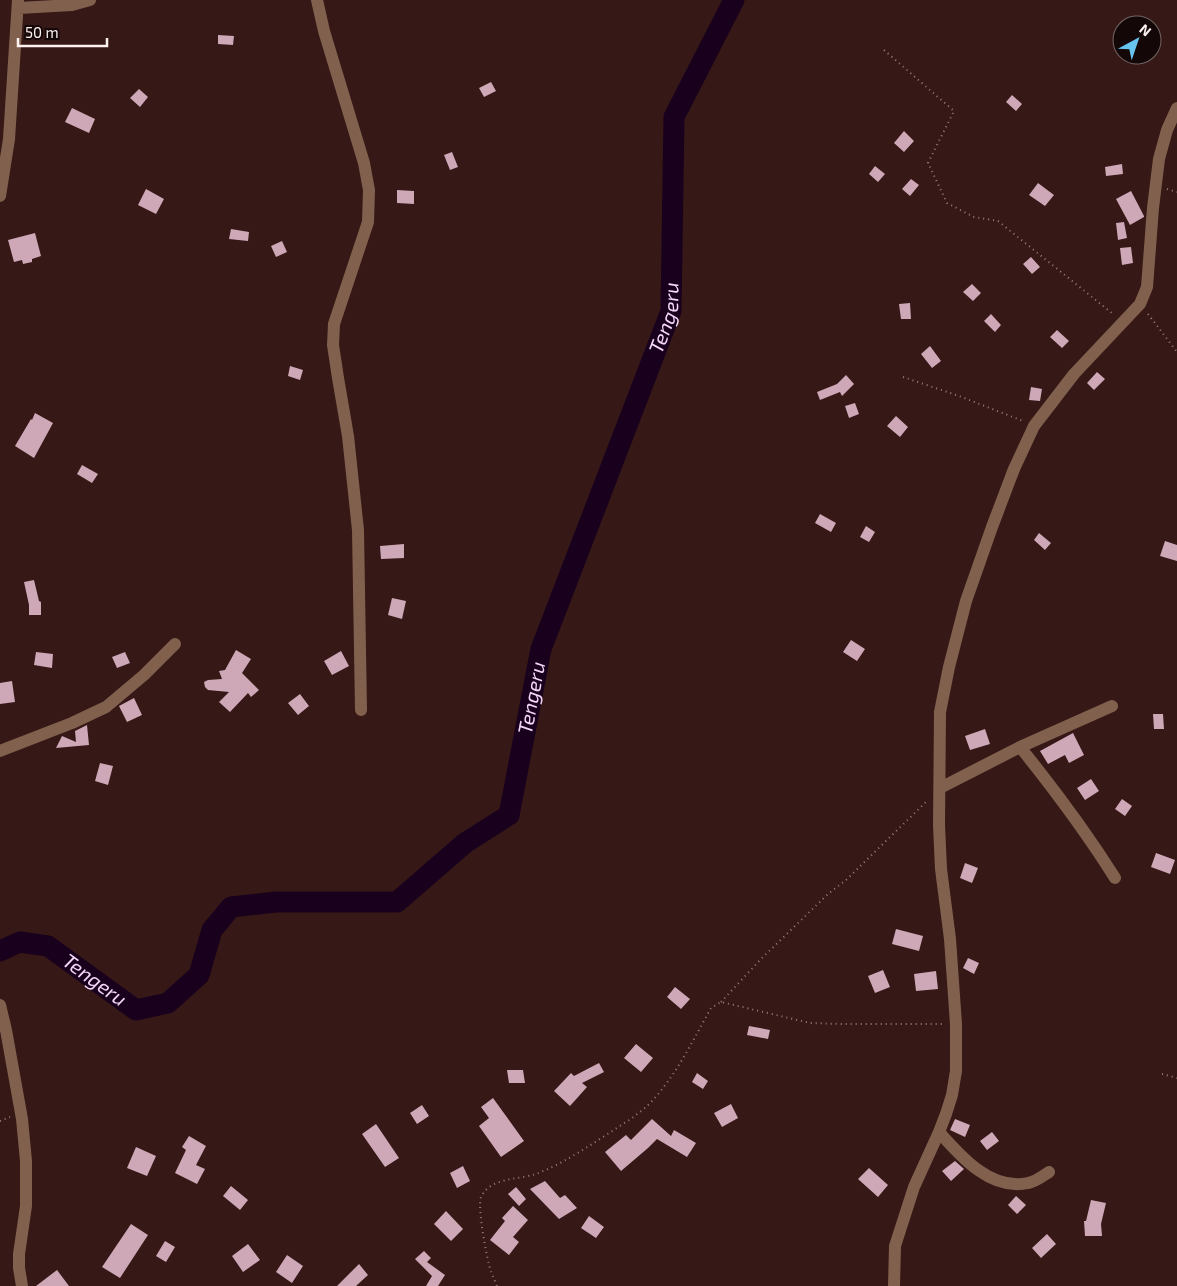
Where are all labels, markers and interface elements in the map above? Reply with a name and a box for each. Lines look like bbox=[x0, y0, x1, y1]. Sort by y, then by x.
scale bar bbox=[18, 15, 106, 47]
north arrow bbox=[1112, 15, 1162, 65]
text: N bbox=[1136, 20, 1155, 39]
text: 50 m bbox=[25, 23, 59, 41]
water label: Tengeru bbox=[643, 282, 682, 356]
water label: Tengeru bbox=[512, 659, 549, 736]
water label: Tengeru bbox=[59, 948, 132, 1010]

